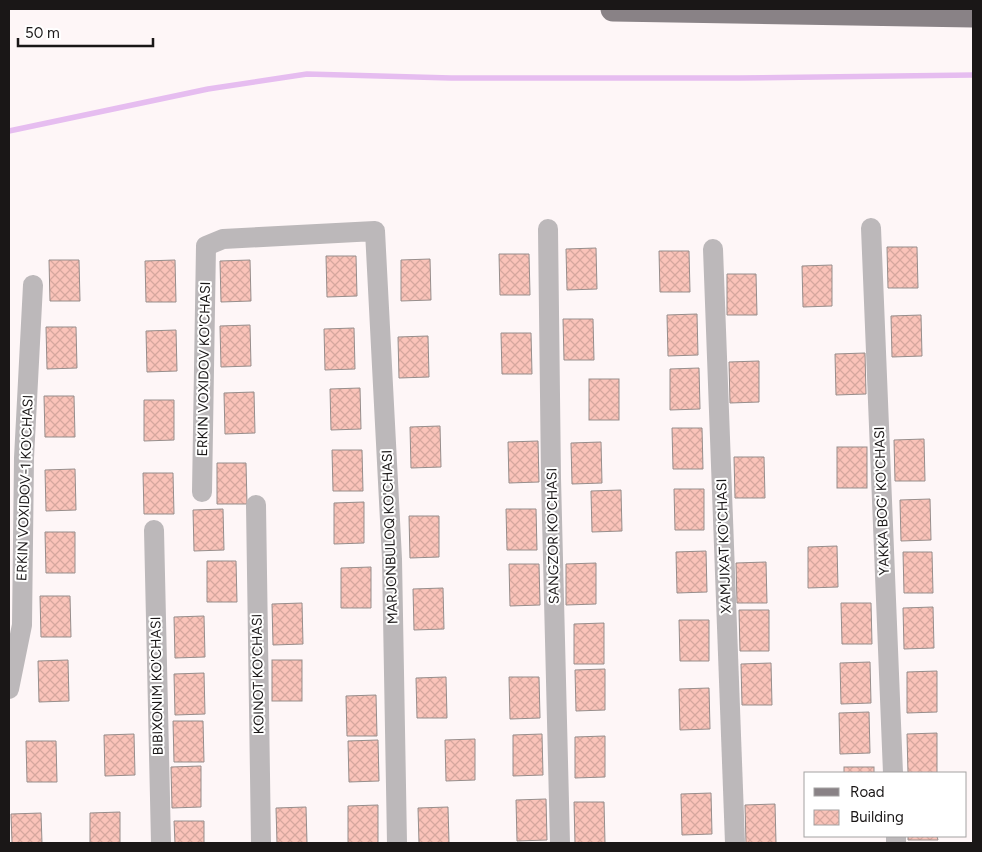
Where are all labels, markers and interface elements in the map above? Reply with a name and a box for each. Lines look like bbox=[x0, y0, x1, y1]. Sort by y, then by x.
scale bar bbox=[18, 15, 152, 47]
text: 50 m bbox=[25, 24, 60, 42]
street label: ERKIN VOXIDOV KO'CHASI bbox=[194, 281, 214, 457]
street label: ERKIN VOXIDOV-1 KO'CHASI bbox=[13, 395, 37, 581]
street label: YAKKA BOG' KO'CHASI bbox=[871, 426, 893, 576]
street label: MARJONBULOQ KO'CHASI bbox=[378, 450, 402, 624]
street label: SANGZOR KO'CHASI bbox=[543, 468, 563, 604]
street label: XAMJIXAT KO'CHASI bbox=[713, 478, 735, 614]
street label: KOINOT KO'CHASI bbox=[248, 614, 268, 734]
street label: BIBIXONIM KO'CHASI bbox=[147, 616, 167, 756]
legend bbox=[804, 772, 967, 837]
text: Road bbox=[850, 783, 885, 801]
text: Building bbox=[850, 808, 904, 826]

